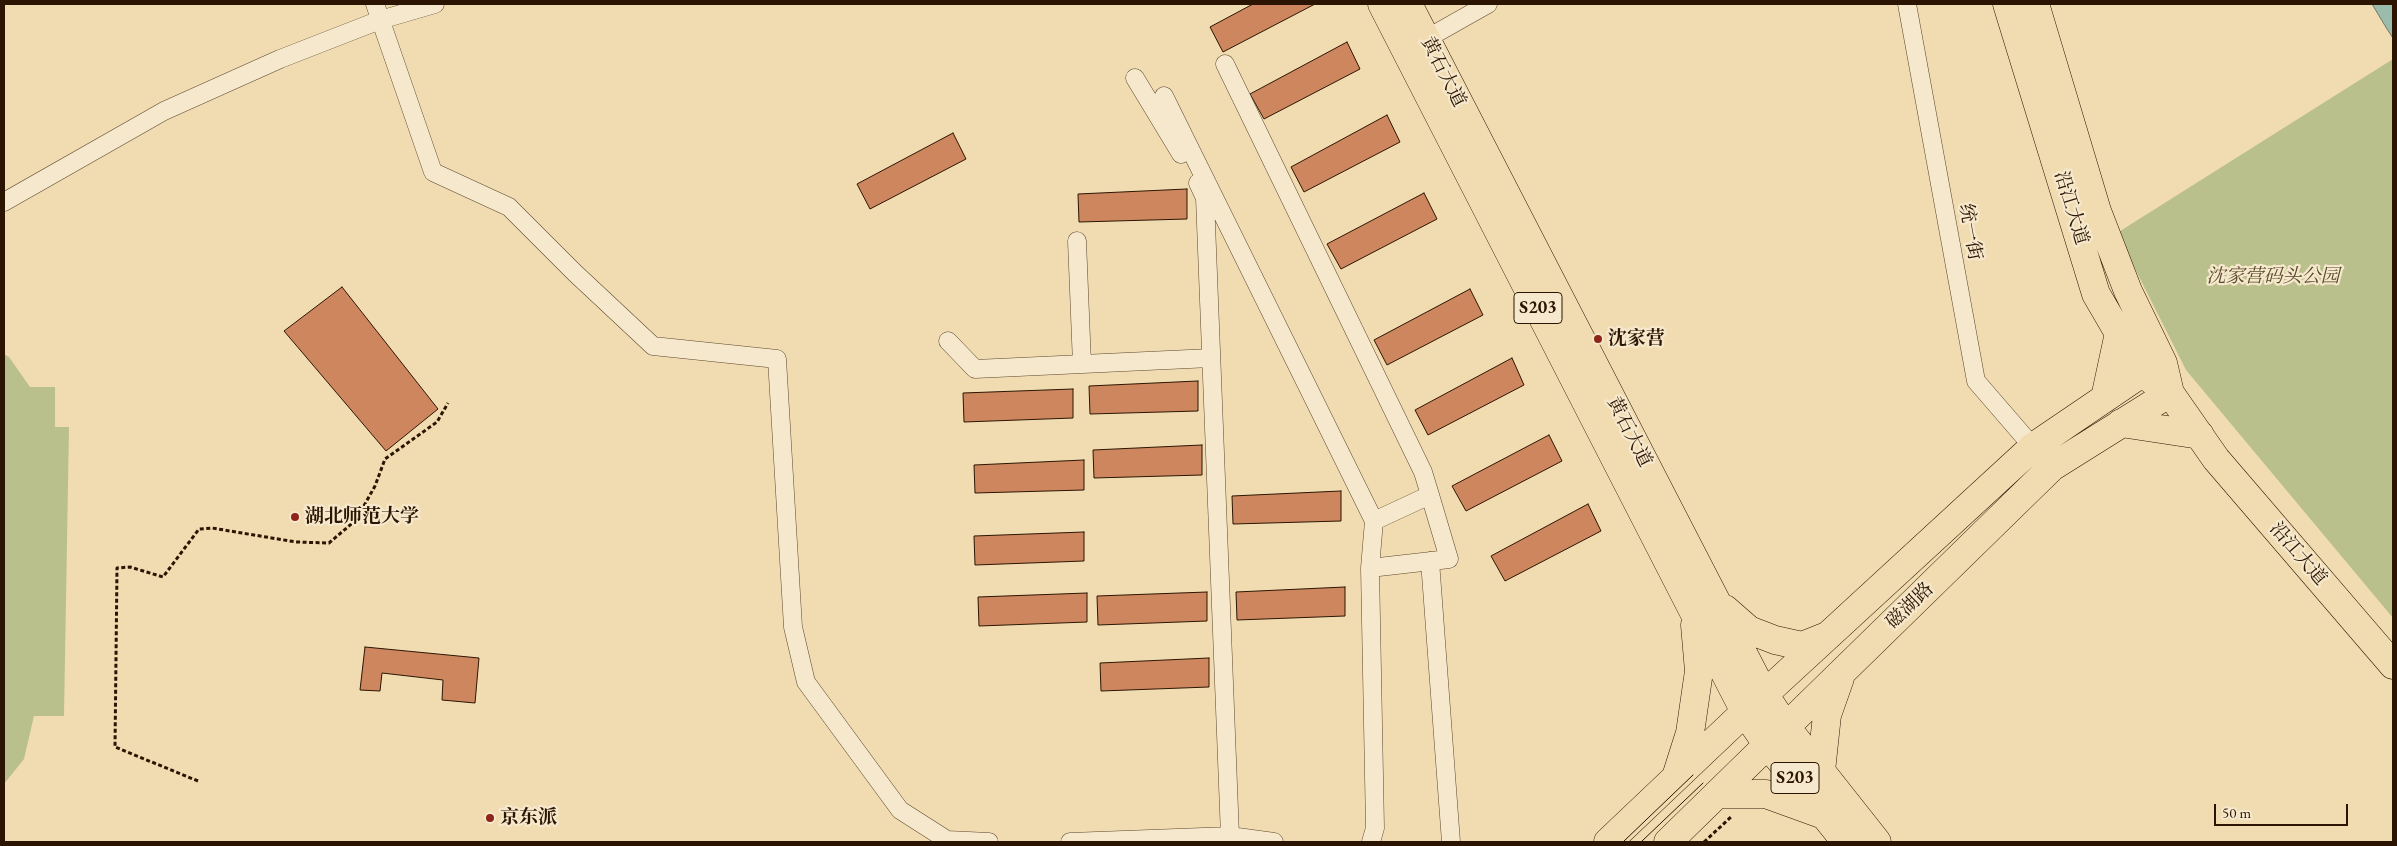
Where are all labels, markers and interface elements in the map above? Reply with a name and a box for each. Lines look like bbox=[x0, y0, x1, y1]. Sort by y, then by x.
street label: 黄石大道 bbox=[1416, 33, 1470, 111]
street label: 沿江大道 bbox=[2049, 168, 2093, 248]
street label: 统一街 bbox=[1954, 202, 1986, 262]
park label: 沈家营码头公园 bbox=[2207, 266, 2339, 288]
road number: S203 bbox=[1514, 292, 1562, 324]
place label: 沈家营 bbox=[1608, 328, 1665, 350]
marker: 沈家营 bbox=[1592, 333, 1604, 345]
street label: 黄石大道 bbox=[1602, 393, 1656, 471]
place label: 湖北师范大学 bbox=[305, 506, 419, 528]
marker: 湖北师范大学 bbox=[289, 511, 301, 523]
street label: 沿江大道 bbox=[2264, 518, 2332, 590]
street label: 磁湖路 bbox=[1882, 578, 1938, 634]
road number: S203 bbox=[1771, 762, 1819, 794]
scale bar bbox=[2217, 794, 2351, 826]
text: 50 m bbox=[2222, 803, 2251, 822]
place label: 京东派 bbox=[500, 807, 557, 829]
marker: 京东派 bbox=[484, 812, 496, 824]

